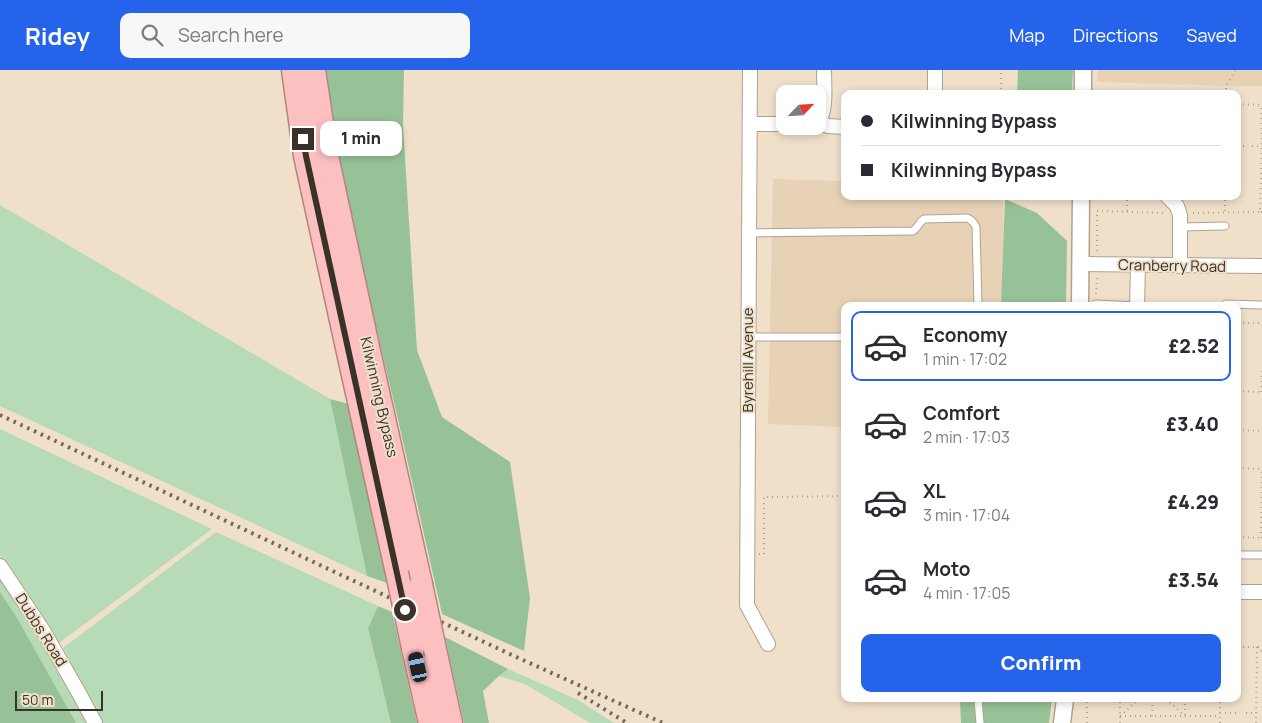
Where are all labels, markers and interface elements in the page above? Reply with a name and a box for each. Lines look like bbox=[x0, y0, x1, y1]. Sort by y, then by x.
search box bbox=[120, 13, 470, 58]
text: Ridey bbox=[25, 19, 90, 52]
icon: search bbox=[138, 21, 166, 49]
text: Search here bbox=[178, 22, 284, 48]
text: Map bbox=[1009, 23, 1045, 47]
text: Directions bbox=[1073, 23, 1158, 47]
text: Saved bbox=[1186, 23, 1237, 47]
north arrow bbox=[776, 85, 826, 135]
map controls bbox=[776, 85, 826, 135]
text: Kilwinning Bypass bbox=[891, 108, 1057, 134]
callout: 1 min bbox=[320, 122, 403, 156]
text: 1 min bbox=[341, 127, 381, 149]
route end bbox=[292, 128, 314, 150]
text: Kilwinning Bypass bbox=[891, 157, 1057, 183]
street label: Cranberry Road bbox=[1118, 254, 1226, 277]
street label: Byrehill Avenue bbox=[737, 307, 758, 412]
text: Economy bbox=[923, 322, 1007, 348]
icon: car bbox=[863, 324, 908, 369]
text: £2.52 bbox=[1168, 333, 1219, 359]
street label: Kilwinning Bypass bbox=[355, 335, 404, 459]
text: 1 min · 17:02 bbox=[923, 348, 1007, 370]
text: Comfort bbox=[923, 400, 1000, 426]
icon: car bbox=[863, 402, 908, 447]
text: £3.40 bbox=[1166, 411, 1219, 437]
text: 2 min · 17:03 bbox=[923, 426, 1010, 448]
text: XL bbox=[923, 478, 946, 504]
icon: car bbox=[863, 480, 908, 525]
text: £4.29 bbox=[1167, 489, 1219, 515]
text: 3 min · 17:04 bbox=[923, 504, 1010, 526]
text: Moto bbox=[923, 556, 970, 582]
icon: car bbox=[863, 558, 908, 603]
text: £3.54 bbox=[1168, 567, 1219, 593]
text: 4 min · 17:05 bbox=[923, 582, 1011, 604]
street label: Dubbs Road bbox=[11, 589, 72, 671]
route start bbox=[394, 599, 416, 621]
button: Confirm bbox=[861, 634, 1221, 692]
car bbox=[407, 651, 428, 683]
scale bar bbox=[15, 688, 102, 711]
text: 50 m bbox=[22, 690, 53, 709]

